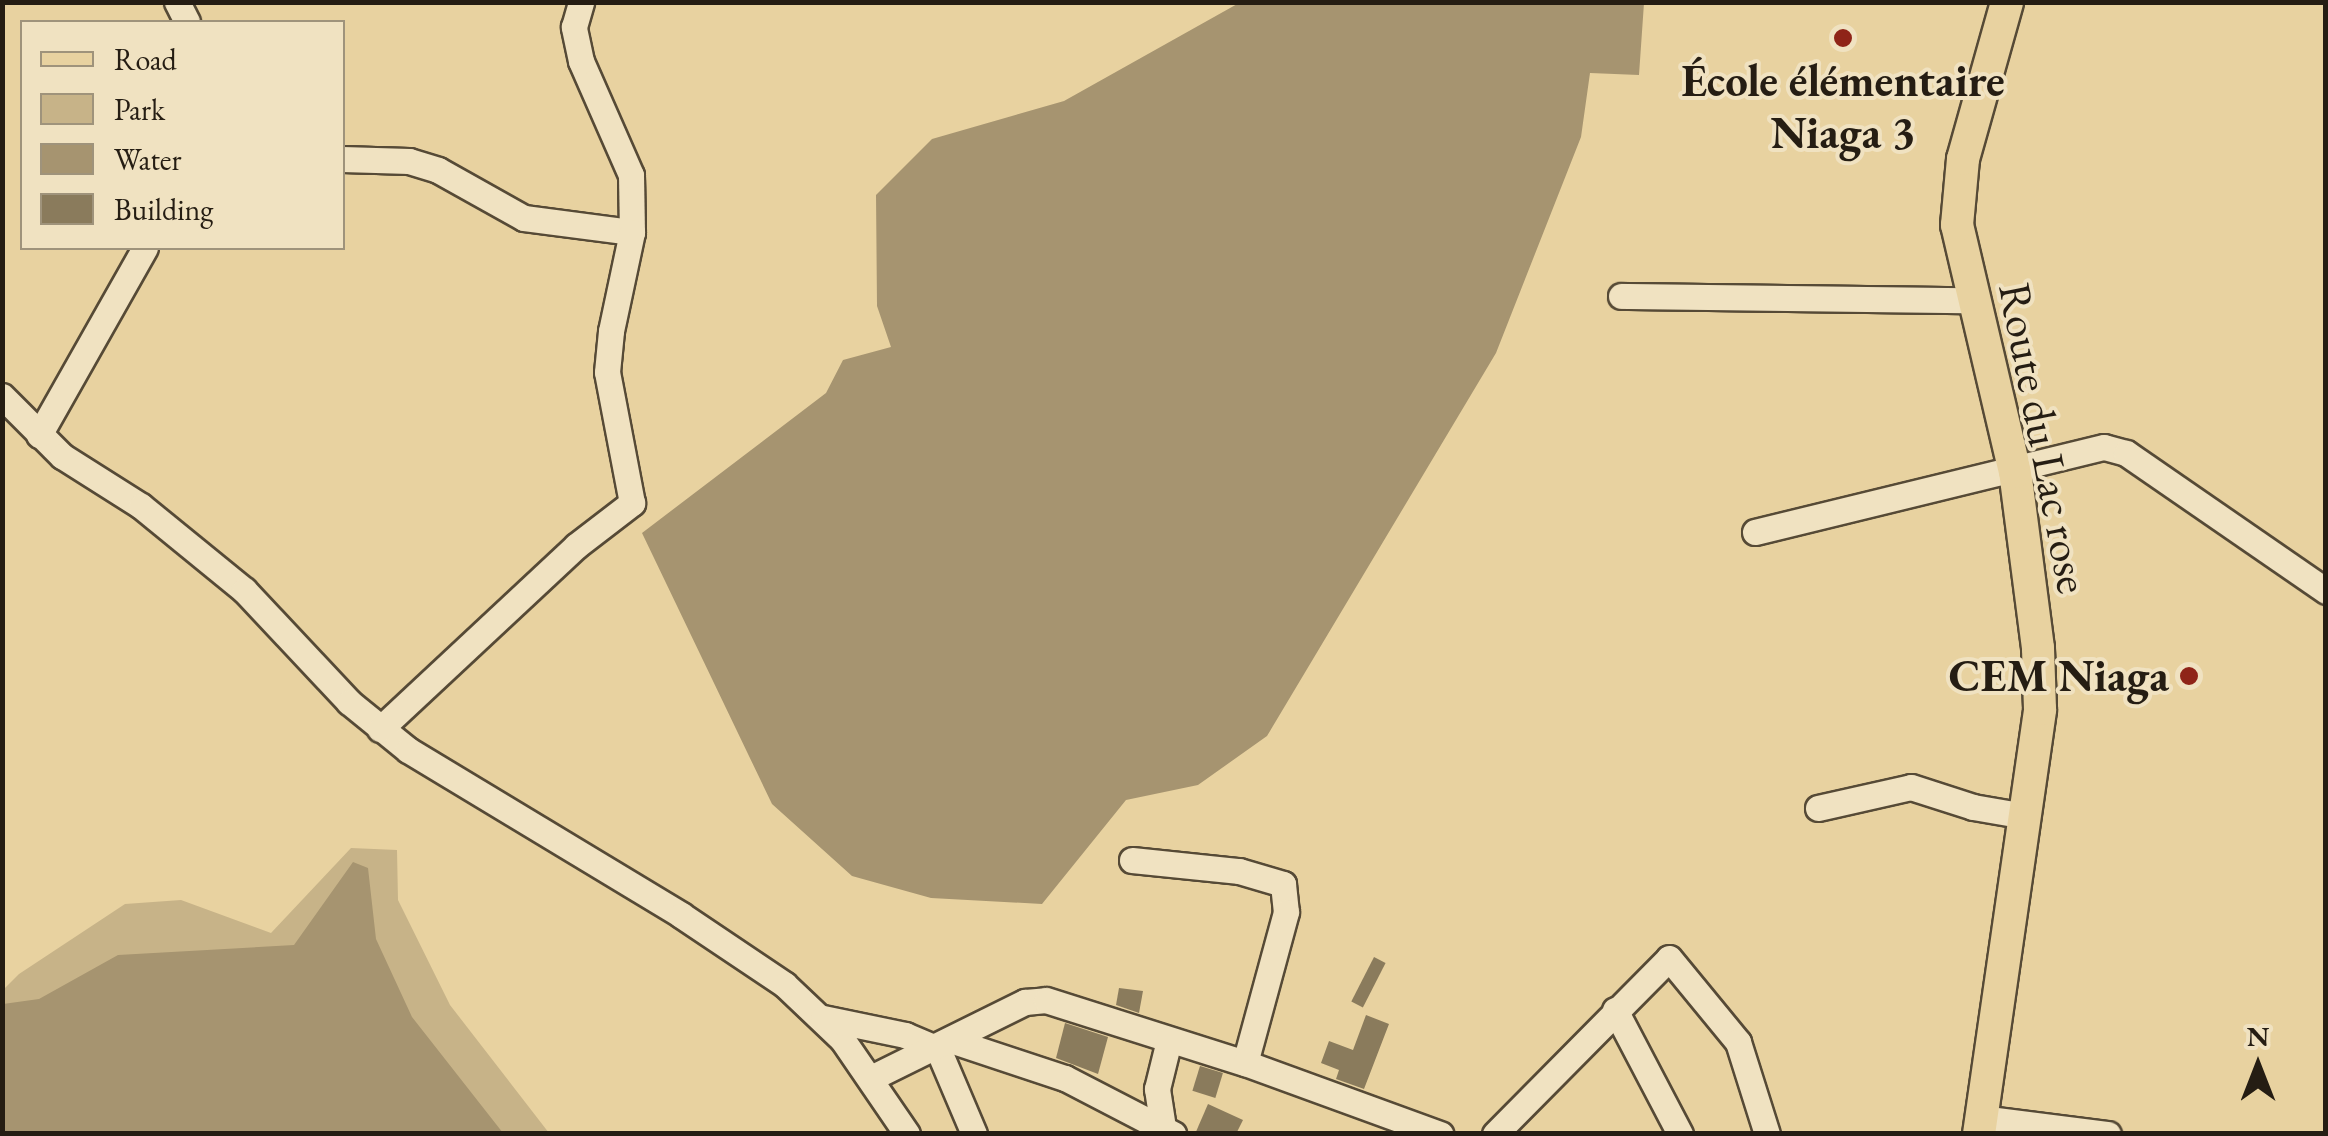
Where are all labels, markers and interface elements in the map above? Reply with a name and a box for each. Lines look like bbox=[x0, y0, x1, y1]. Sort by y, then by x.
legend bbox=[20, 20, 345, 250]
marker: École élémentaire Niaga 3 bbox=[1832, 27, 1854, 49]
text: Road bbox=[114, 40, 177, 79]
place label: École élémentaire Niaga 3 bbox=[1681, 54, 2005, 160]
text: Park bbox=[114, 90, 165, 129]
text: Water bbox=[114, 140, 182, 179]
text: Building bbox=[114, 190, 213, 229]
street label: Route du Lac rose bbox=[1987, 278, 2101, 598]
place label: CEM Niaga bbox=[1949, 649, 2169, 703]
marker: CEM Niaga bbox=[2178, 665, 2200, 687]
north arrow bbox=[2208, 1016, 2308, 1116]
text: N bbox=[2247, 1018, 2269, 1054]

